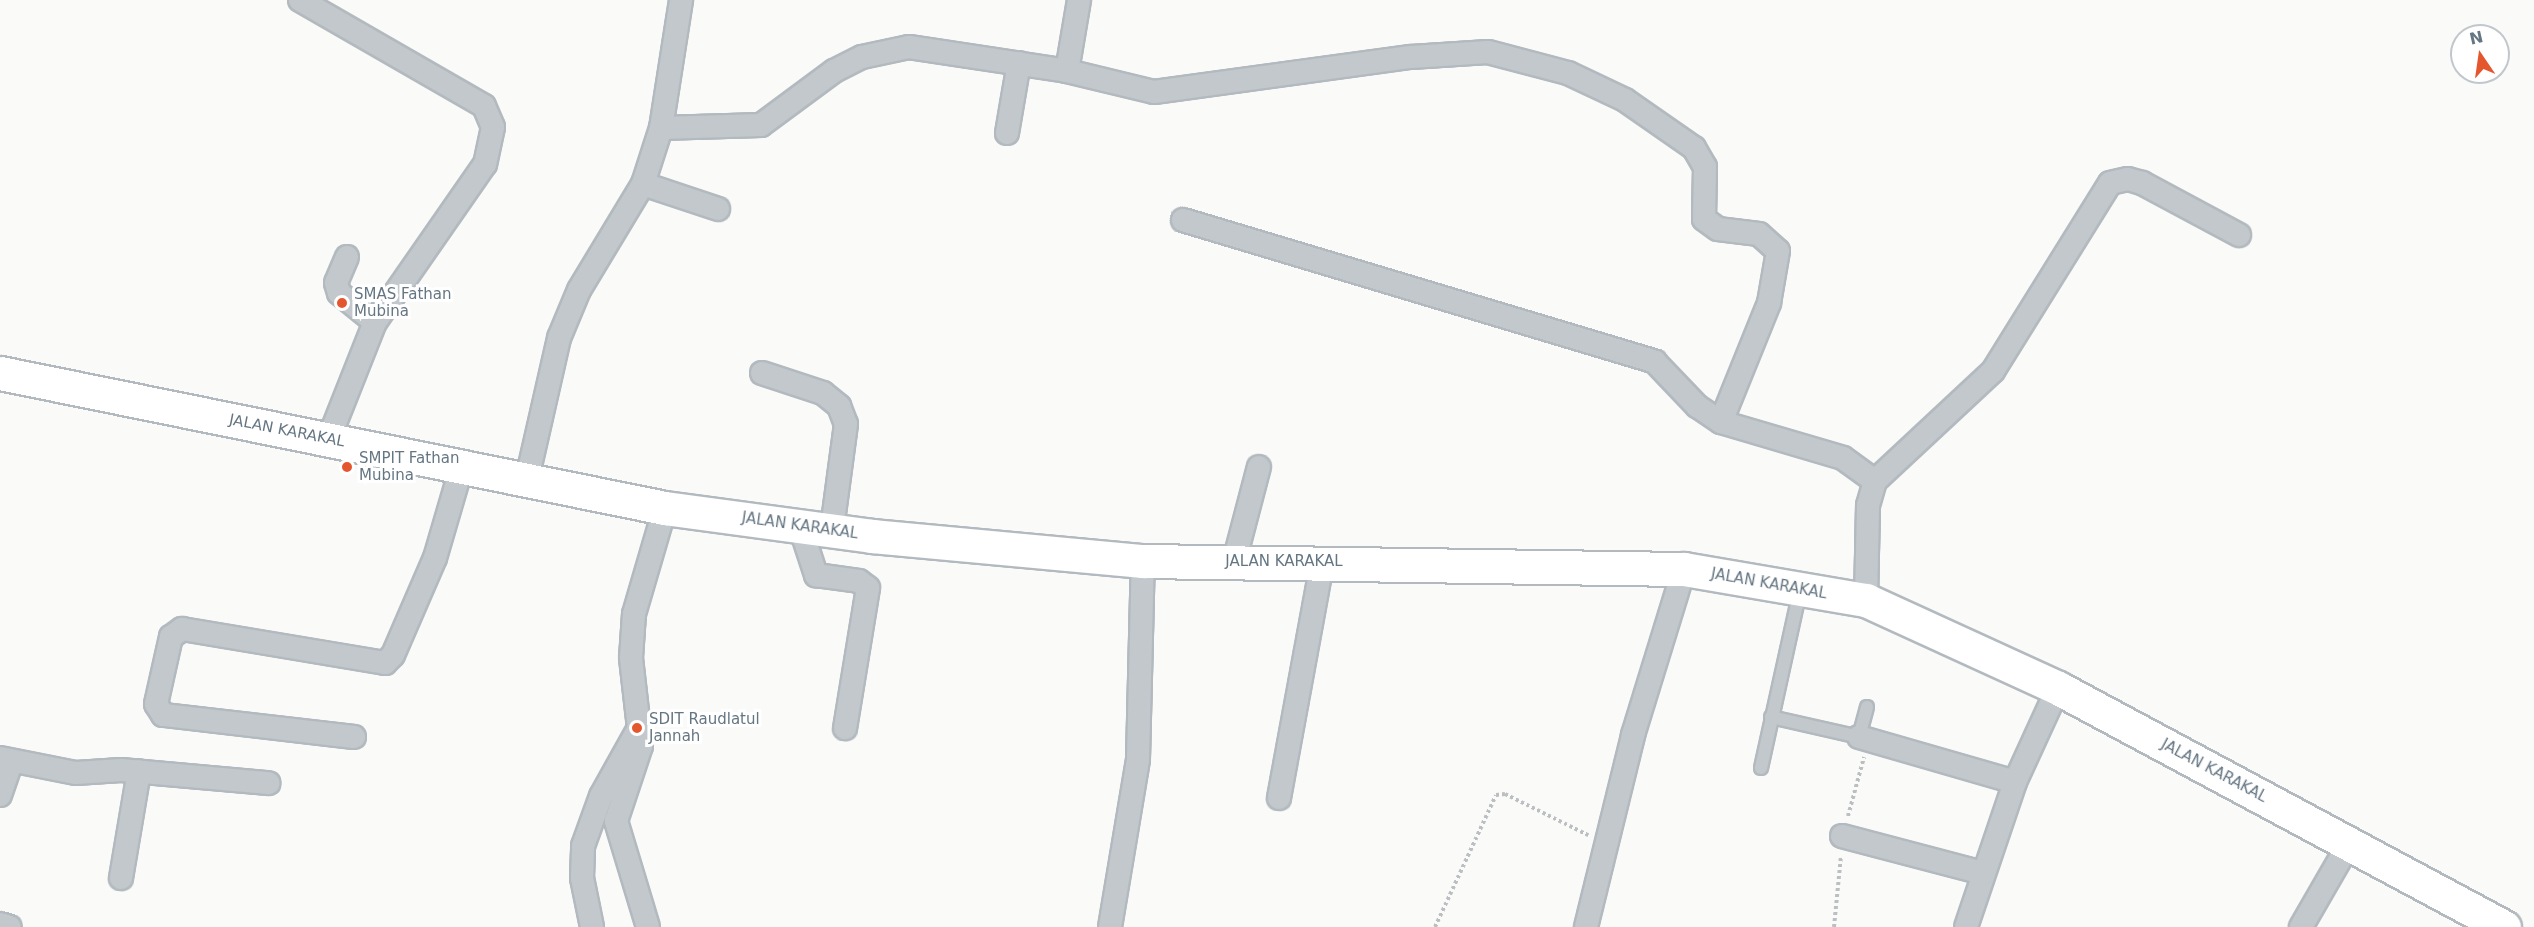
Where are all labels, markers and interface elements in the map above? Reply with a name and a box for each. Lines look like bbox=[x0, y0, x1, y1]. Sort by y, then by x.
north arrow bbox=[2450, 24, 2510, 84]
text: N bbox=[2468, 27, 2485, 49]
place label: SMAS Fathan Mubina bbox=[354, 285, 452, 320]
marker: SMAS Fathan Mubina bbox=[335, 296, 349, 310]
street label: JALAN KARAKAL bbox=[228, 411, 346, 451]
place label: SMPIT Fathan Mubina bbox=[359, 449, 459, 484]
marker: SMPIT Fathan Mubina bbox=[340, 460, 354, 474]
street label: JALAN KARAKAL bbox=[741, 509, 859, 543]
street label: JALAN KARAKAL bbox=[1225, 553, 1343, 571]
street label: JALAN KARAKAL bbox=[1710, 565, 1828, 603]
place label: SDIT Raudlatul Jannah bbox=[649, 710, 760, 745]
marker: SDIT Raudlatul Jannah bbox=[630, 721, 644, 735]
street label: JALAN KARAKAL bbox=[2158, 735, 2270, 807]

